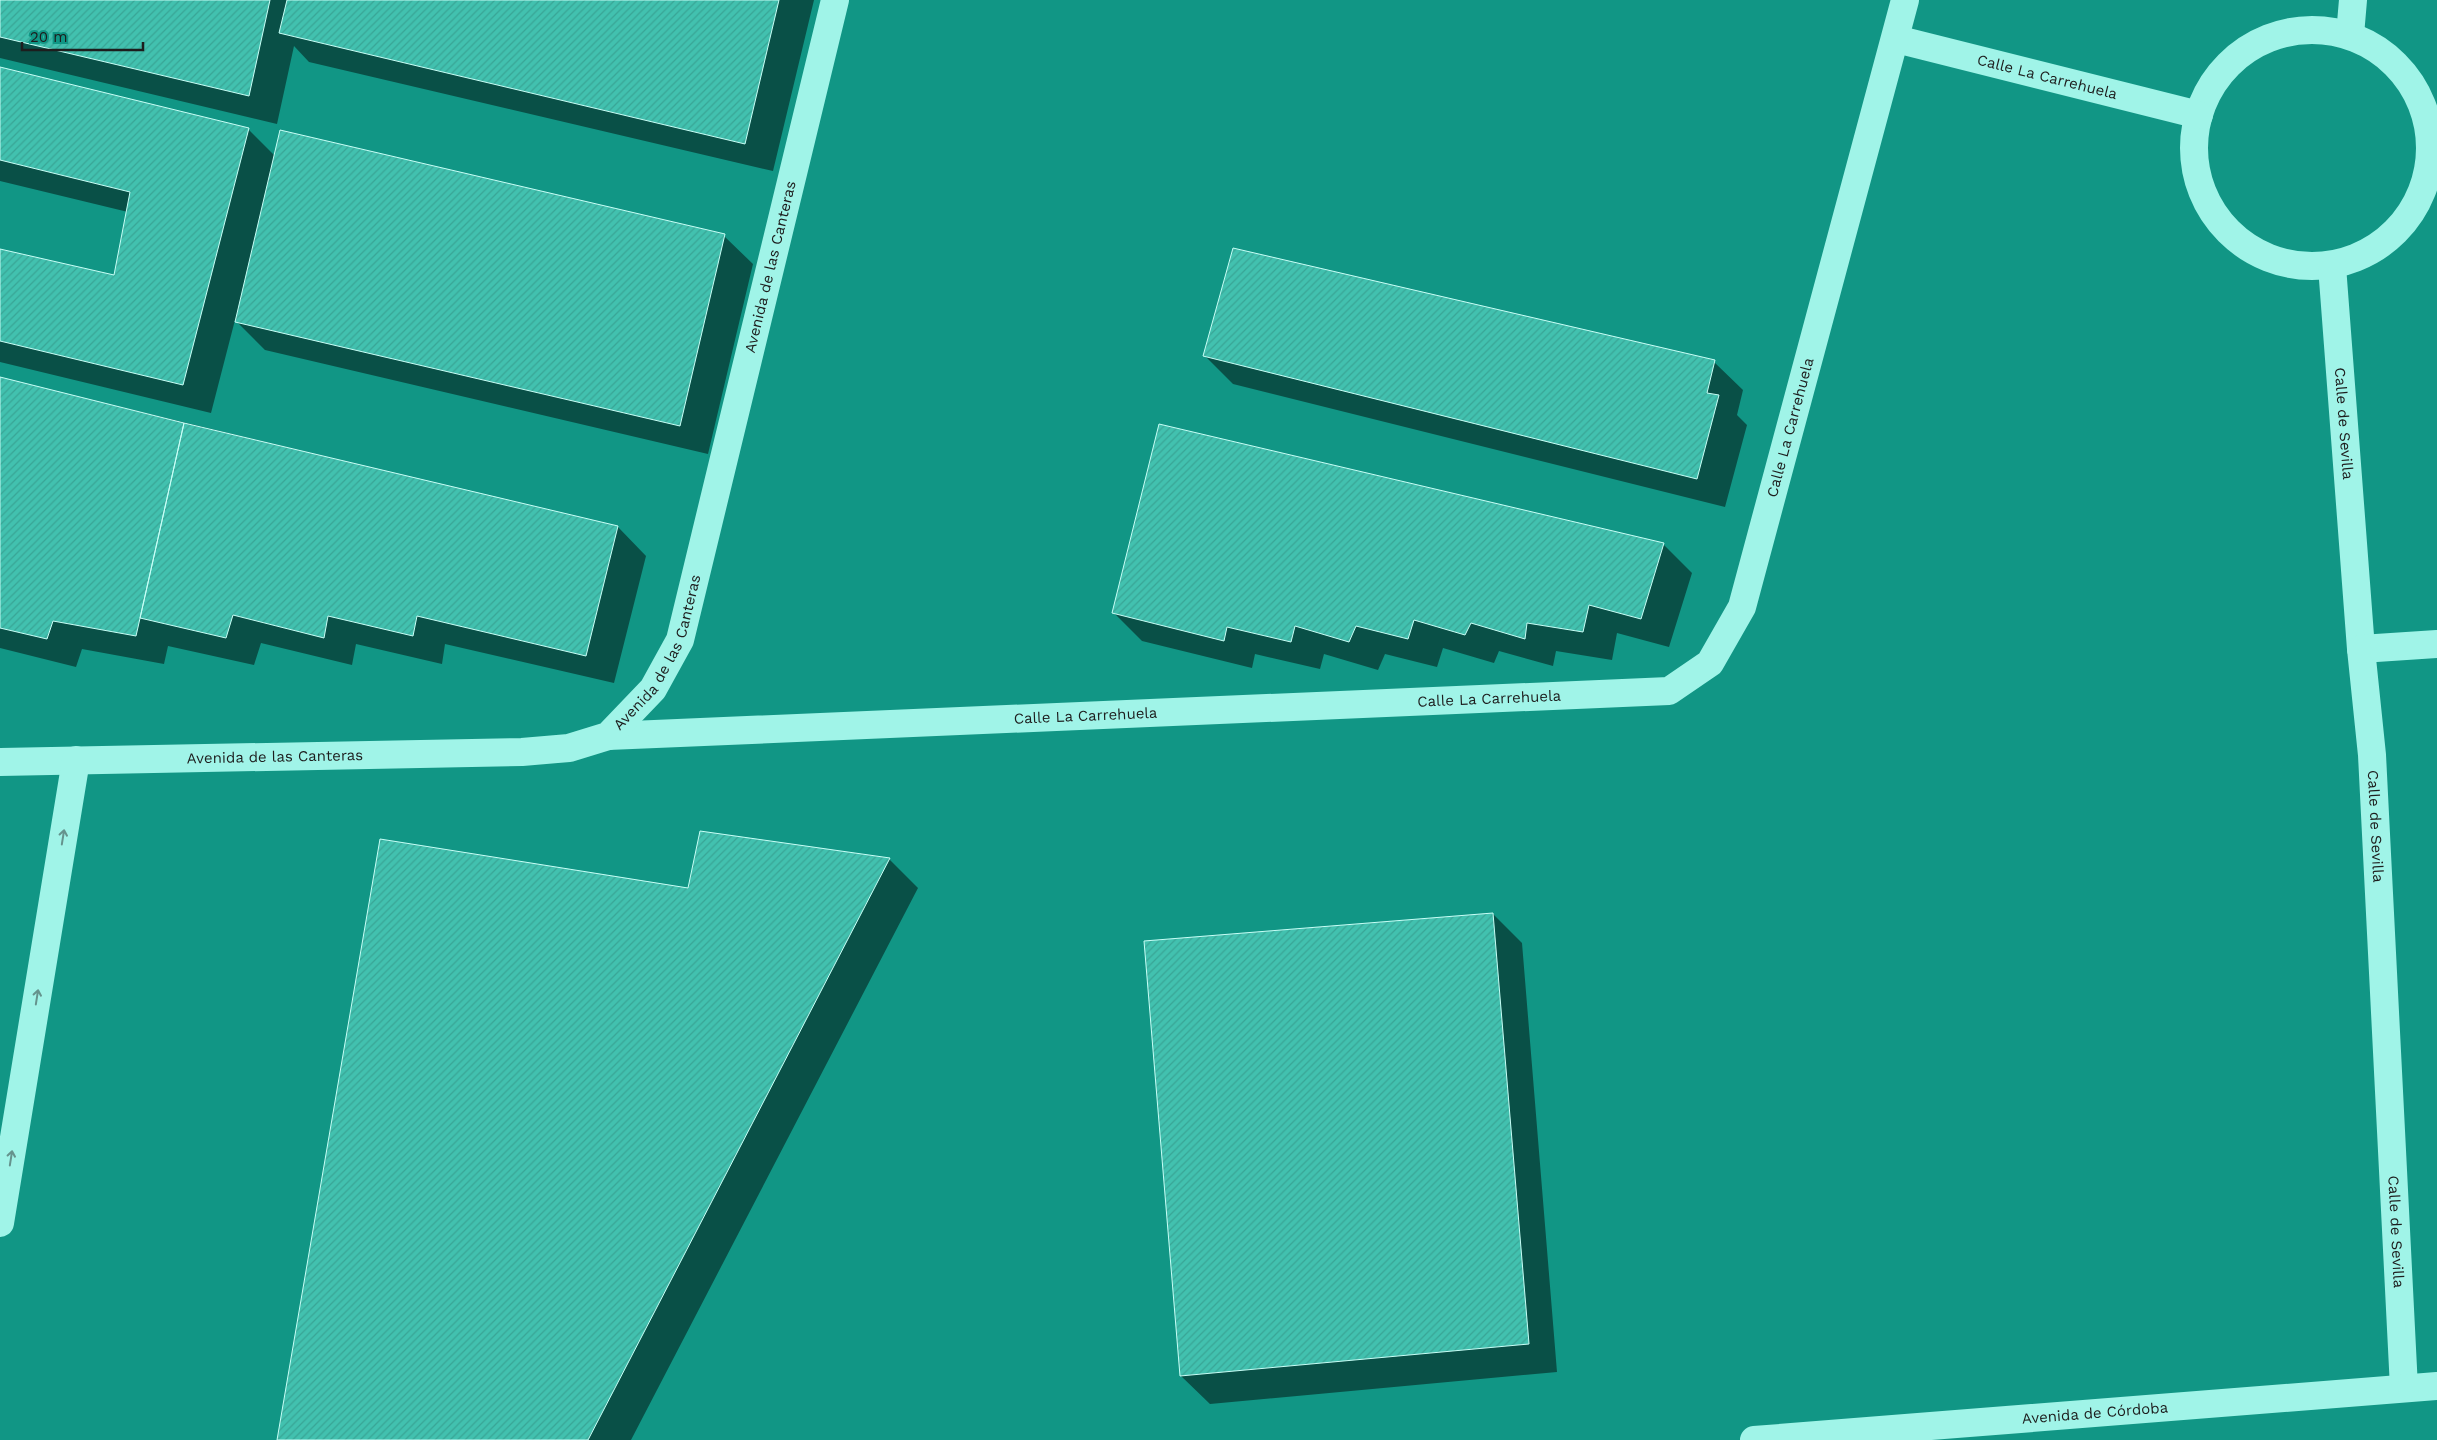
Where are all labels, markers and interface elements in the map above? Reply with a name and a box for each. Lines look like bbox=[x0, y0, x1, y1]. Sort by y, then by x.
scale bar bbox=[22, 20, 144, 52]
text: 20 m bbox=[30, 28, 68, 46]
street label: Calle La Carrehuela bbox=[1975, 51, 2120, 103]
street label: Avenida de las Canteras bbox=[741, 179, 800, 355]
street label: Calle La Carrehuela bbox=[1763, 355, 1818, 499]
street label: Calle de Sevilla bbox=[2331, 367, 2357, 481]
street label: Avenida de las Canteras bbox=[610, 573, 705, 734]
street label: Calle La Carrehuela bbox=[1417, 687, 1562, 711]
street label: Calle La Carrehuela bbox=[1013, 704, 1158, 728]
street label: Avenida de las Canteras bbox=[187, 746, 363, 767]
street label: Calle de Sevilla bbox=[2364, 770, 2387, 883]
one-way arrow bbox=[59, 829, 69, 845]
one-way arrow bbox=[33, 990, 43, 1006]
one-way arrow bbox=[6, 1150, 16, 1166]
street label: Calle de Sevilla bbox=[2384, 1175, 2408, 1289]
street label: Avenida de Córdoba bbox=[2021, 1398, 2169, 1428]

